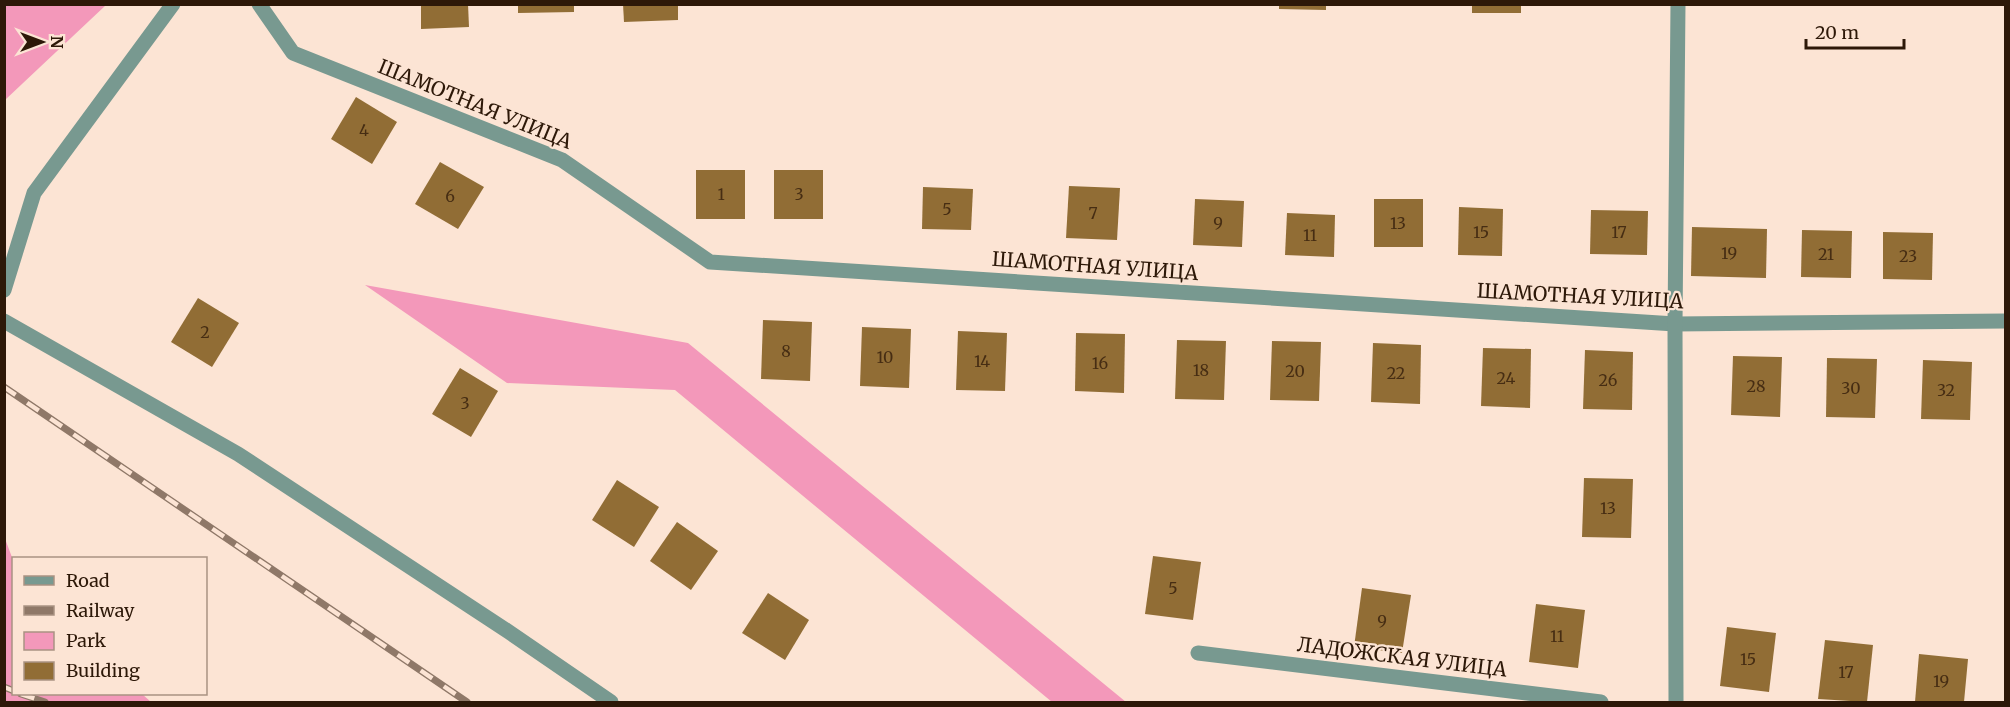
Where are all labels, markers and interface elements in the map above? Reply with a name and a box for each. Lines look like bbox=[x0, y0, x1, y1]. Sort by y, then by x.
north arrow bbox=[12, 12, 72, 72]
scale bar bbox=[1806, 12, 1904, 50]
text: 20 m bbox=[1815, 21, 1859, 44]
text: N bbox=[47, 36, 67, 49]
street label: ШАМОТНАЯ УЛИЦА bbox=[374, 53, 577, 154]
house number: 4 bbox=[359, 120, 369, 140]
house number: 1 bbox=[717, 184, 725, 204]
house number: 3 bbox=[794, 184, 804, 204]
house number: 6 bbox=[445, 186, 455, 206]
house number: 5 bbox=[942, 199, 952, 219]
house number: 7 bbox=[1088, 203, 1098, 223]
house number: 9 bbox=[1213, 213, 1223, 233]
house number: 13 bbox=[1390, 213, 1406, 233]
house number: 15 bbox=[1473, 222, 1489, 242]
house number: 17 bbox=[1611, 222, 1627, 242]
house number: 11 bbox=[1303, 225, 1317, 245]
house number: 19 bbox=[1721, 243, 1737, 263]
house number: 21 bbox=[1818, 244, 1834, 264]
street label: ШАМОТНАЯ УЛИЦА bbox=[991, 246, 1200, 285]
house number: 23 bbox=[1899, 246, 1917, 266]
street label: ШАМОТНАЯ УЛИЦА bbox=[1476, 278, 1685, 313]
house number: 2 bbox=[200, 322, 210, 342]
house number: 8 bbox=[781, 341, 791, 361]
house number: 10 bbox=[877, 347, 893, 367]
house number: 14 bbox=[974, 351, 990, 371]
house number: 16 bbox=[1092, 353, 1108, 373]
house number: 18 bbox=[1193, 360, 1209, 380]
house number: 20 bbox=[1285, 361, 1305, 381]
house number: 22 bbox=[1387, 363, 1405, 383]
house number: 24 bbox=[1497, 368, 1516, 388]
house number: 26 bbox=[1599, 370, 1618, 390]
house number: 28 bbox=[1747, 376, 1765, 396]
house number: 30 bbox=[1841, 378, 1861, 398]
house number: 32 bbox=[1937, 380, 1955, 400]
house number: 3 bbox=[460, 393, 470, 413]
house number: 13 bbox=[1600, 498, 1616, 518]
legend bbox=[12, 557, 207, 695]
text: Road bbox=[66, 569, 110, 592]
house number: 5 bbox=[1168, 578, 1178, 598]
text: Railway bbox=[66, 599, 135, 622]
house number: 9 bbox=[1377, 611, 1387, 631]
house number: 11 bbox=[1550, 626, 1564, 646]
text: Park bbox=[66, 629, 107, 652]
street label: ЛАДОЖСКАЯ УЛИЦА bbox=[1296, 631, 1509, 682]
house number: 15 bbox=[1740, 649, 1756, 669]
text: Building bbox=[66, 659, 140, 682]
house number: 17 bbox=[1838, 662, 1854, 682]
house number: 19 bbox=[1933, 671, 1949, 691]

